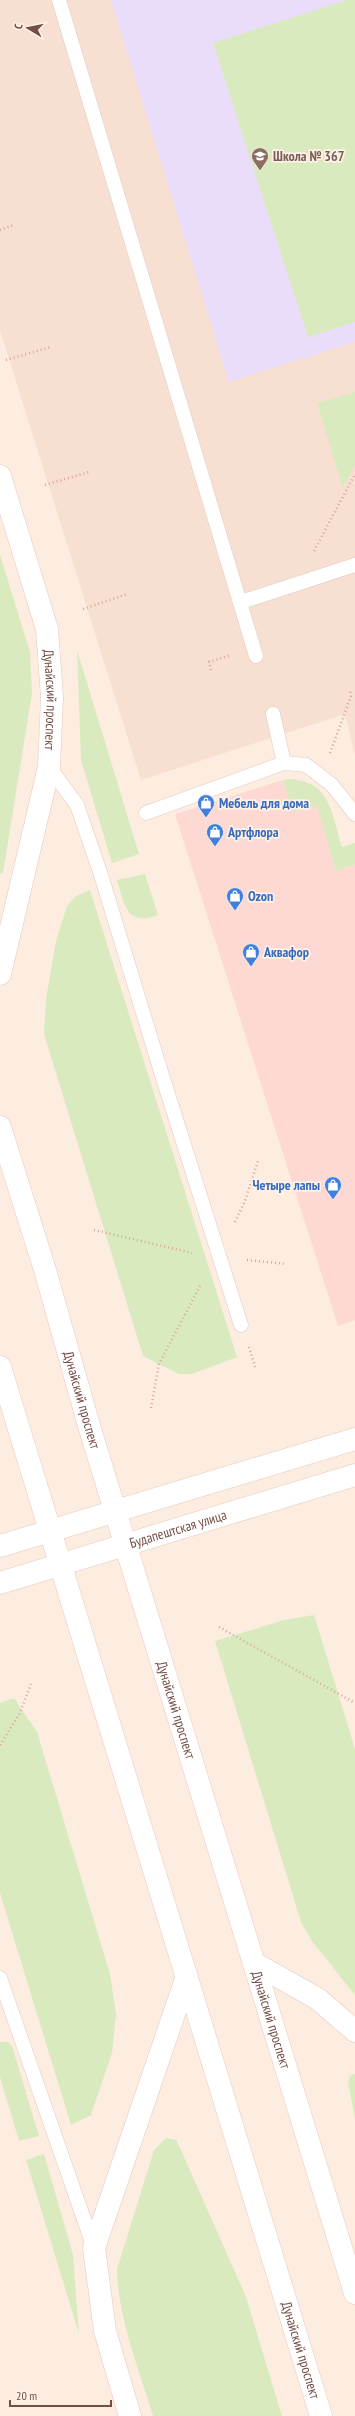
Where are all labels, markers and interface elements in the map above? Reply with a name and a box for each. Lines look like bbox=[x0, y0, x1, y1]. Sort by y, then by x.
north arrow bbox=[8, 8, 48, 48]
text: С bbox=[11, 23, 25, 30]
school or university icon: Школа № 367 bbox=[250, 146, 270, 171]
place label: Школа № 367 bbox=[273, 147, 345, 165]
street label: Дунайский проспект bbox=[40, 649, 61, 751]
shop icon: Мебель для дома bbox=[196, 793, 216, 818]
place label: Мебель для дома bbox=[219, 794, 309, 812]
shop icon: Артфлора bbox=[205, 822, 225, 847]
place label: Артфлора bbox=[227, 823, 279, 841]
shop icon: Ozon bbox=[225, 886, 245, 911]
place label: Ozon bbox=[248, 887, 273, 905]
shop icon: Аквафор bbox=[241, 942, 261, 967]
place label: Аквафор bbox=[263, 943, 309, 961]
shop icon: Четыре лапы bbox=[323, 1175, 343, 1200]
place label: Четыре лапы bbox=[252, 1176, 320, 1194]
street label: Дунайский проспект bbox=[59, 1349, 105, 1452]
street label: Будапештская улица bbox=[127, 1506, 229, 1552]
street label: Дунайский проспект bbox=[153, 1659, 200, 1761]
street label: Дунайский проспект bbox=[248, 1969, 295, 2071]
street label: Дунайский проспект bbox=[277, 2299, 324, 2401]
scale bar bbox=[10, 2382, 111, 2408]
text: 20 m bbox=[16, 2388, 37, 2403]

